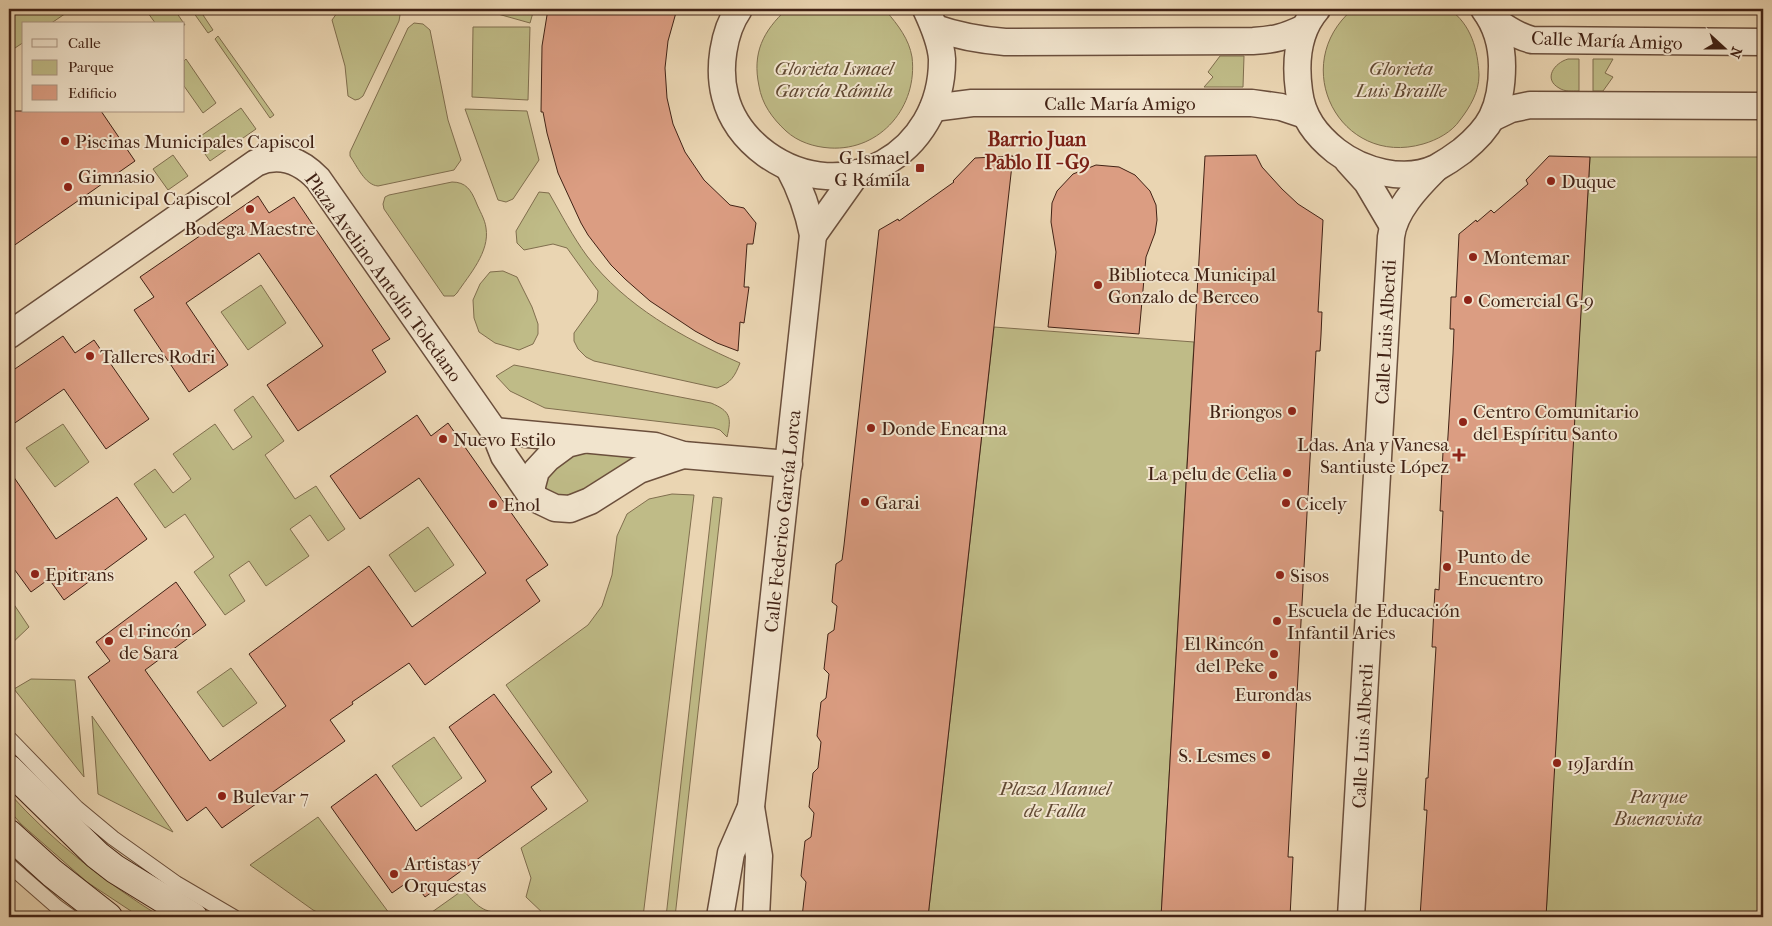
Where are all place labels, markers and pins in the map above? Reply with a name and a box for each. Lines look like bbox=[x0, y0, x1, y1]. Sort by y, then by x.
place label: Piscinas Municipales Capiscol bbox=[75, 131, 315, 153]
marker: Piscinas Municipales Capiscol bbox=[59, 135, 71, 147]
place label: G Ismael G Rámila bbox=[834, 147, 910, 191]
marker: G Ismael G Rámila bbox=[914, 162, 926, 174]
place label: Gimnasio municipal Capiscol bbox=[78, 166, 231, 210]
place label: Duque bbox=[1561, 171, 1616, 193]
marker: Duque bbox=[1545, 175, 1557, 187]
marker: Gimnasio municipal Capiscol bbox=[62, 181, 74, 193]
marker: Bodega Maestre bbox=[244, 203, 256, 215]
place label: Bodega Maestre bbox=[184, 218, 316, 240]
place label: Montemar bbox=[1483, 247, 1570, 269]
marker: Montemar bbox=[1467, 251, 1479, 263]
place label: Biblioteca Municipal Gonzalo de Berceo bbox=[1108, 264, 1276, 308]
marker: Biblioteca Municipal Gonzalo de Berceo bbox=[1092, 279, 1104, 291]
place label: Comercial G-9 bbox=[1478, 290, 1594, 312]
marker: Comercial G-9 bbox=[1462, 294, 1474, 306]
place label: Talleres Rodri bbox=[100, 346, 216, 368]
marker: Talleres Rodri bbox=[84, 350, 96, 362]
place label: Briongos bbox=[1209, 401, 1282, 423]
place label: Centro Comunitario del Espíritu Santo bbox=[1473, 401, 1639, 445]
marker: Briongos bbox=[1286, 405, 1298, 417]
marker: Centro Comunitario del Espíritu Santo bbox=[1457, 416, 1469, 428]
place label: Donde Encarna bbox=[881, 418, 1008, 440]
marker: Donde Encarna bbox=[865, 422, 877, 434]
place label: Nuevo Estilo bbox=[453, 429, 556, 451]
marker: Nuevo Estilo bbox=[437, 433, 449, 445]
place label: Ldas. Ana y Vanesa Santiuste López bbox=[1297, 434, 1449, 478]
marker: Ldas. Ana y Vanesa Santiuste López bbox=[1453, 449, 1465, 461]
place label: La pelu de Celia bbox=[1147, 463, 1277, 485]
marker: La pelu de Celia bbox=[1281, 467, 1293, 479]
place label: Garai bbox=[875, 492, 920, 514]
place label: Cicely bbox=[1296, 493, 1348, 515]
place label: Enol bbox=[503, 494, 540, 516]
marker: Garai bbox=[859, 496, 871, 508]
marker: Cicely bbox=[1280, 497, 1292, 509]
marker: Enol bbox=[487, 498, 499, 510]
place label: Punto de Encuentro bbox=[1457, 546, 1544, 590]
marker: Punto de Encuentro bbox=[1441, 561, 1453, 573]
place label: Epitrans bbox=[45, 564, 114, 586]
place label: Sisos bbox=[1290, 565, 1329, 587]
marker: Epitrans bbox=[29, 568, 41, 580]
marker: Sisos bbox=[1274, 569, 1286, 581]
place label: Escuela de Educación Infantil Aries bbox=[1287, 600, 1460, 644]
marker: Escuela de Educación Infantil Aries bbox=[1271, 615, 1283, 627]
place label: el rincón de Sara bbox=[119, 620, 191, 664]
place label: El Rincón del Peke bbox=[1184, 633, 1264, 677]
marker: el rincón de Sara bbox=[103, 635, 115, 647]
marker: El Rincón del Peke bbox=[1268, 648, 1280, 660]
marker: Eurondas bbox=[1267, 669, 1279, 681]
place label: Eurondas bbox=[1235, 684, 1311, 706]
place label: S. Lesmes bbox=[1178, 745, 1256, 767]
marker: S. Lesmes bbox=[1260, 749, 1272, 761]
place label: 19Jardín bbox=[1567, 753, 1634, 775]
marker: 19Jardín bbox=[1551, 757, 1563, 769]
place label: Bulevar 7 bbox=[232, 786, 309, 808]
marker: Bulevar 7 bbox=[216, 790, 228, 802]
place label: Artistas y Orquestas bbox=[403, 853, 487, 897]
marker: Artistas y Orquestas bbox=[388, 868, 400, 880]

